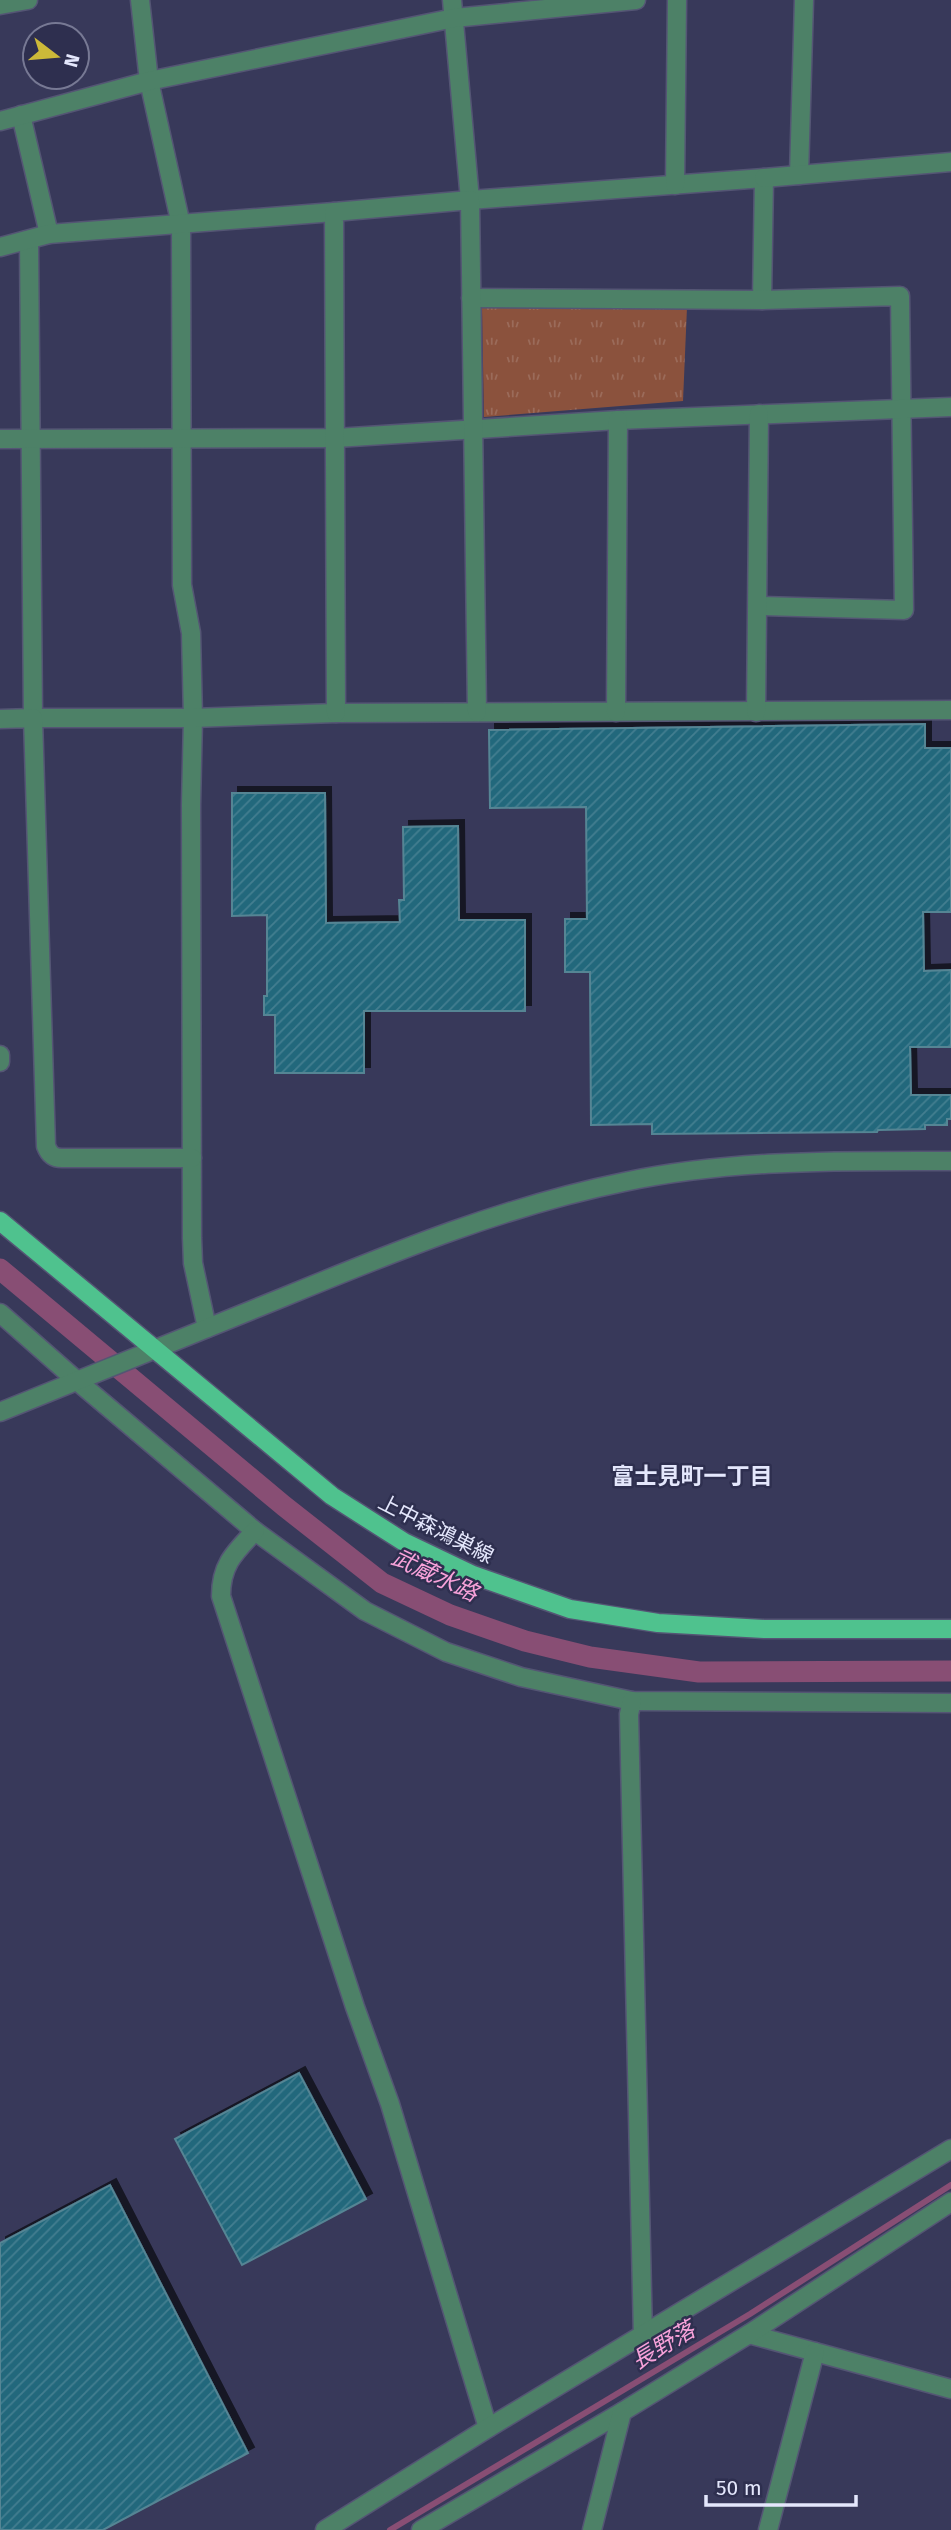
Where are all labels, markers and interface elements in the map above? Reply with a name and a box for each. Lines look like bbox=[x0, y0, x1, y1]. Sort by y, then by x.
north arrow bbox=[21, 21, 91, 91]
text: N bbox=[59, 51, 85, 70]
district label: 富士見町一丁目 bbox=[612, 1462, 773, 1490]
street label: 上中森鴻巣線 bbox=[374, 1489, 498, 1569]
water label: 武蔵水路 bbox=[387, 1543, 484, 1608]
water label: 長野落 bbox=[626, 2313, 703, 2375]
scale bar bbox=[706, 2464, 856, 2508]
text: 50 m bbox=[716, 2475, 762, 2501]

